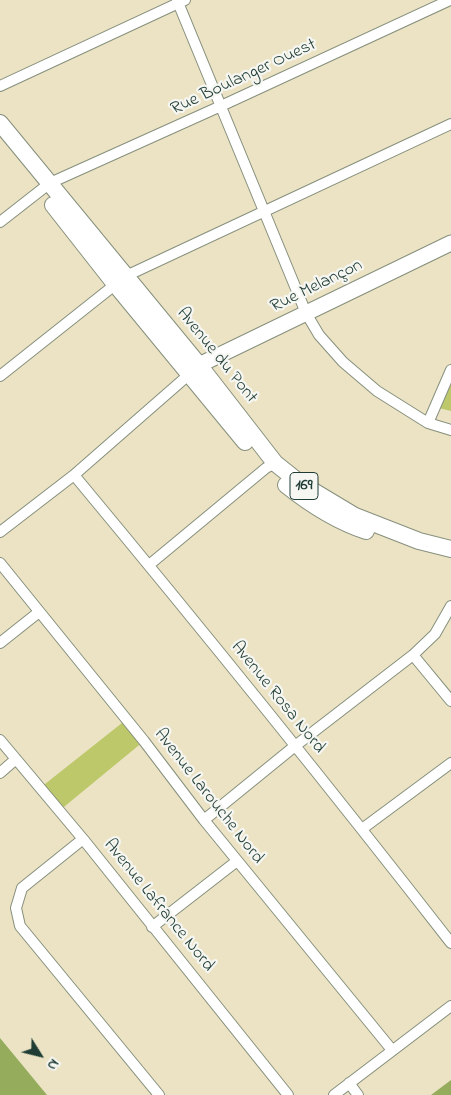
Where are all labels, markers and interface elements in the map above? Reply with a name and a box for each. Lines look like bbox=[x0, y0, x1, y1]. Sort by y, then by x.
street label: Rue Boulanger Ouest bbox=[168, 35, 320, 121]
street label: Rue Melançon bbox=[268, 255, 366, 319]
street label: Avenue du Pont bbox=[171, 304, 261, 408]
road number: 169 bbox=[290, 472, 318, 500]
street label: Avenue Rosa Nord bbox=[225, 637, 329, 759]
street label: Avenue Larouche Nord bbox=[148, 725, 268, 869]
street label: Avenue Lafrance Nord bbox=[98, 835, 218, 977]
north arrow bbox=[15, 1030, 65, 1080]
text: N bbox=[41, 1054, 64, 1074]

